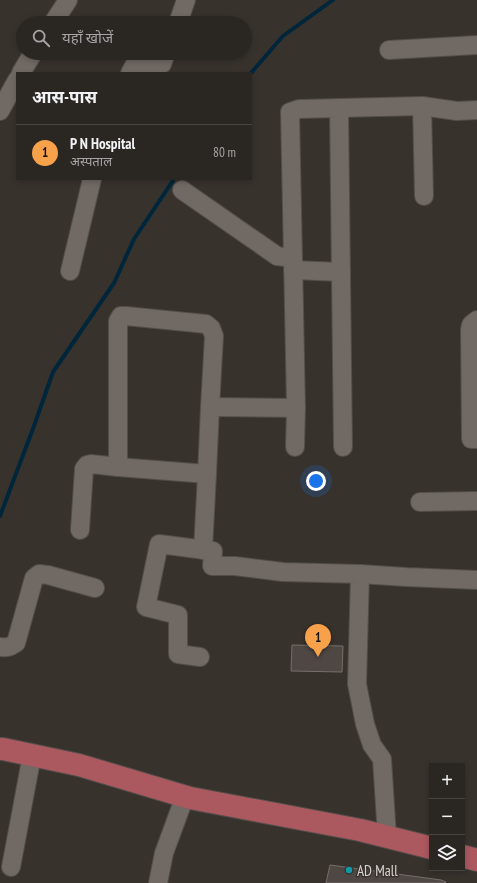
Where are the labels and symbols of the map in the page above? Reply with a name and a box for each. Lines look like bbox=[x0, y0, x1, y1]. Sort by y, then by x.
your location bbox=[306, 471, 326, 491]
pin: 1 bbox=[305, 624, 331, 657]
place label: AD Mall bbox=[357, 861, 398, 880]
marker: AD Mall bbox=[344, 865, 354, 875]

